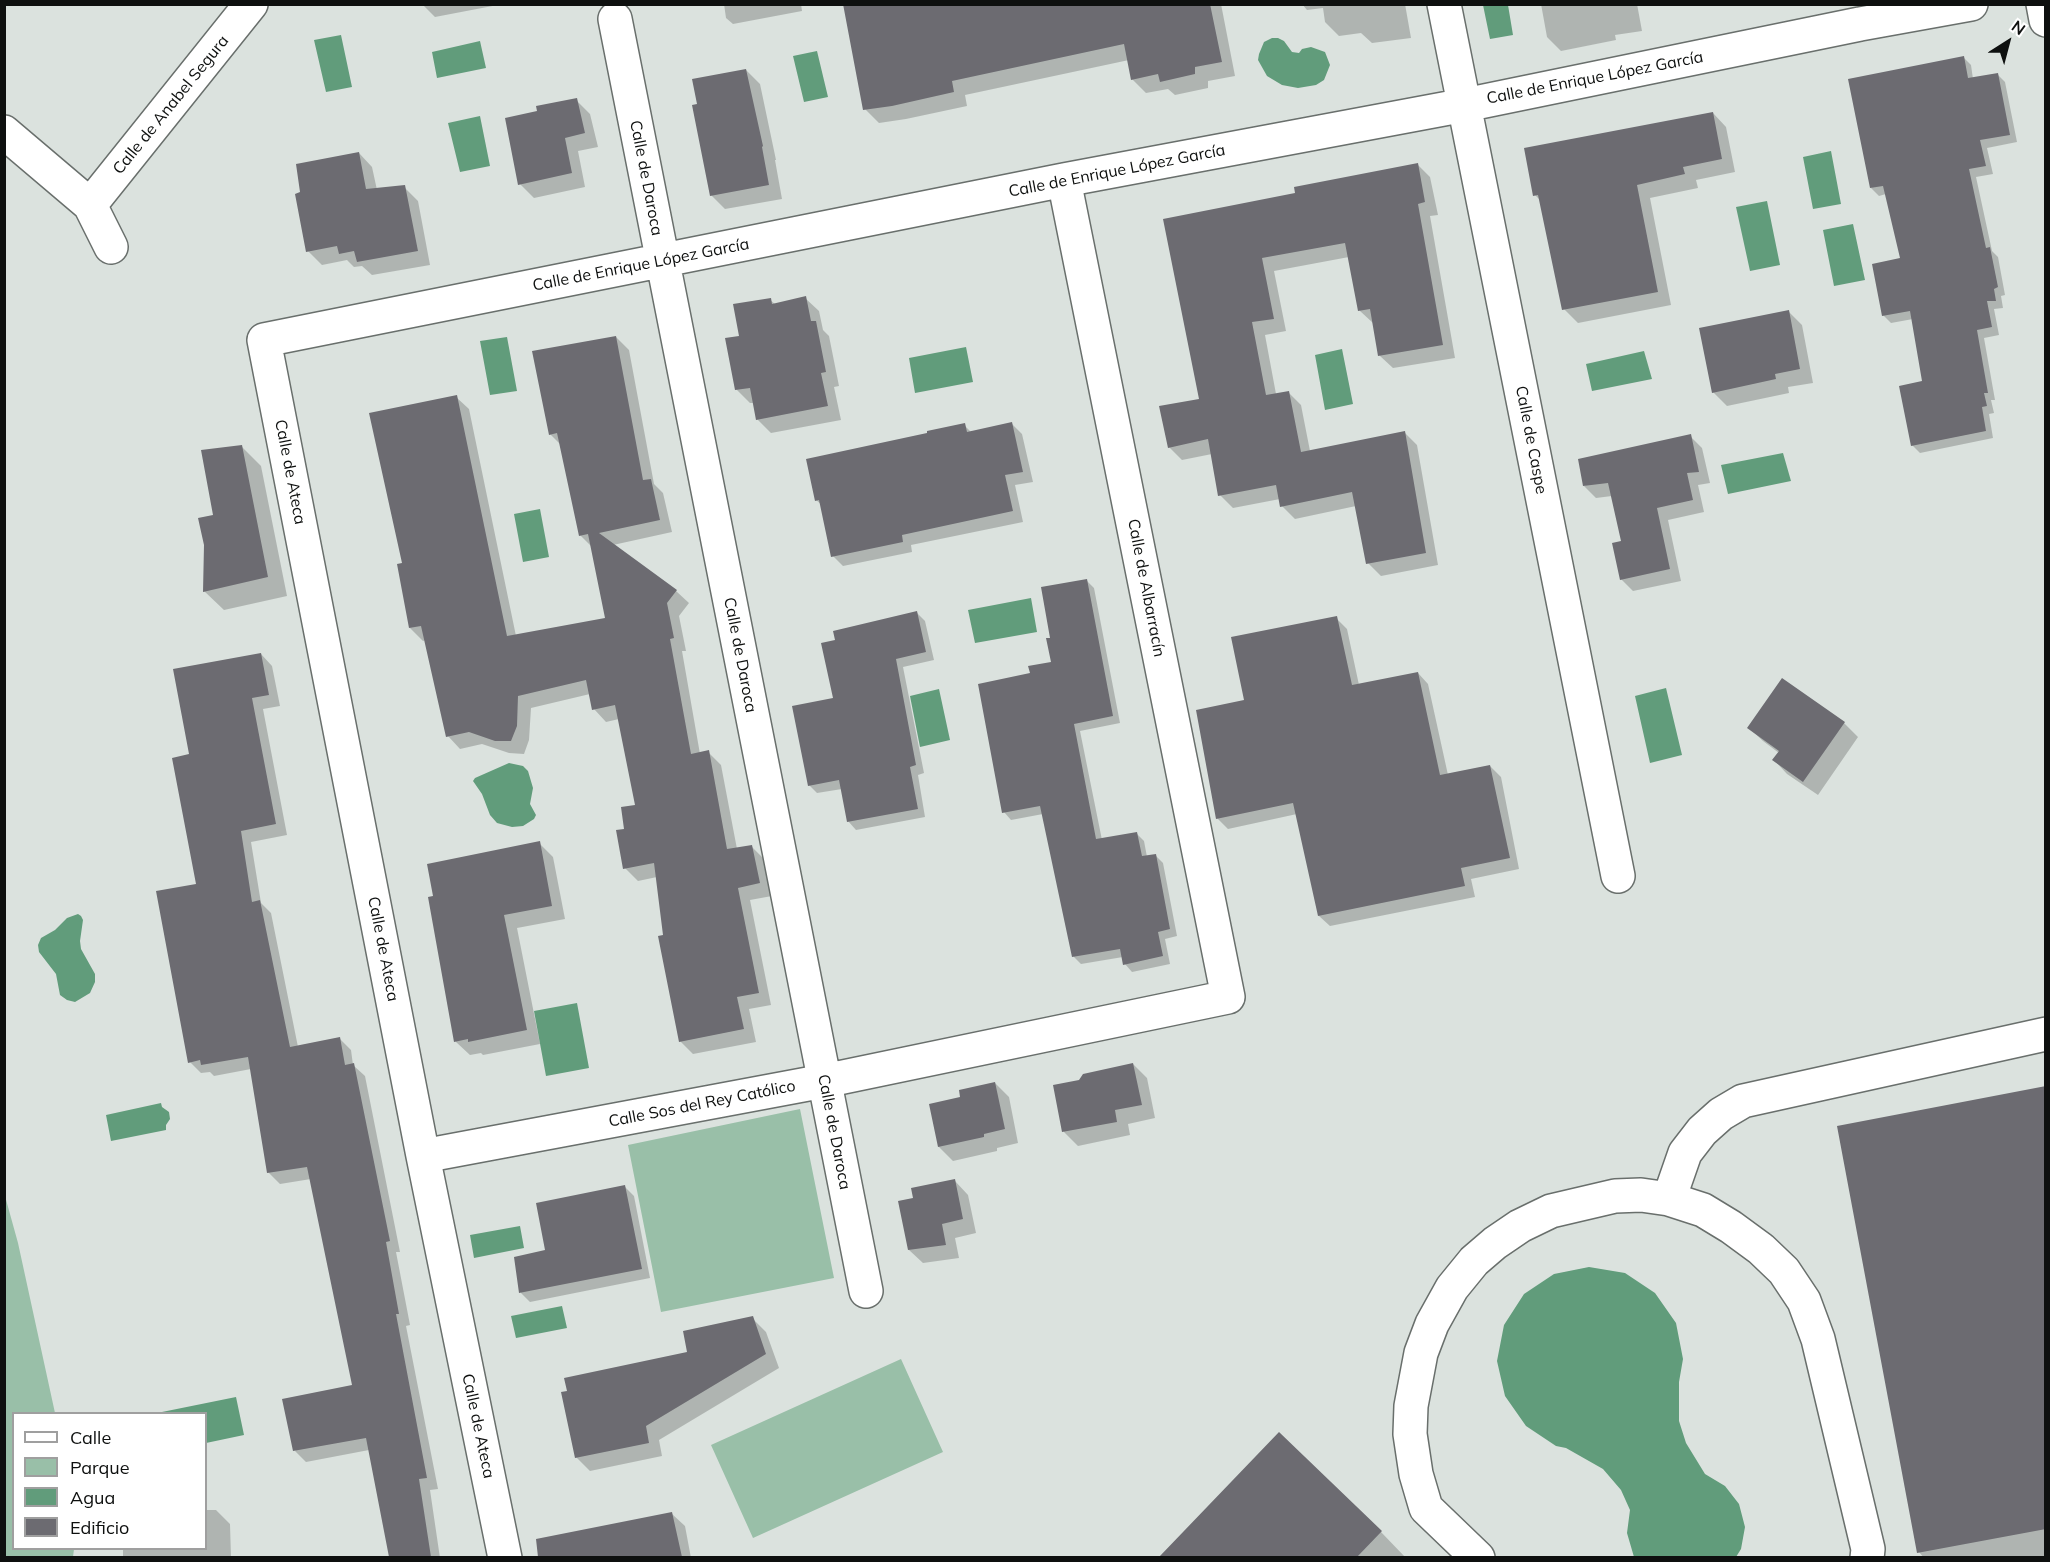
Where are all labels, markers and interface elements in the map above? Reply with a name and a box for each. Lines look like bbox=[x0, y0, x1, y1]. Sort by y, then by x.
north arrow bbox=[1978, 12, 2038, 72]
text: N bbox=[2008, 16, 2029, 39]
street label: Calle de Anabel Segura bbox=[109, 32, 233, 178]
street label: Calle de Enrique López García bbox=[1485, 48, 1705, 108]
street label: Calle de Daroca bbox=[625, 119, 667, 237]
street label: Calle de Enrique López García bbox=[1007, 141, 1227, 201]
street label: Calle de Enrique López García bbox=[531, 235, 751, 295]
street label: Calle de Caspe bbox=[1511, 384, 1551, 496]
street label: Calle de Ateca bbox=[270, 418, 310, 526]
street label: Calle de Albarracín bbox=[1123, 517, 1169, 659]
street label: Calle de Daroca bbox=[719, 596, 761, 714]
street label: Calle de Ateca bbox=[363, 895, 403, 1003]
street label: Calle de Daroca bbox=[813, 1073, 855, 1191]
street label: Calle Sos del Rey Católico bbox=[607, 1076, 797, 1132]
street label: Calle de Ateca bbox=[458, 1372, 498, 1480]
legend bbox=[12, 1412, 207, 1550]
text: Calle bbox=[70, 1426, 111, 1449]
text: Parque bbox=[70, 1456, 129, 1479]
text: Agua bbox=[70, 1486, 115, 1509]
text: Edificio bbox=[70, 1516, 129, 1539]

